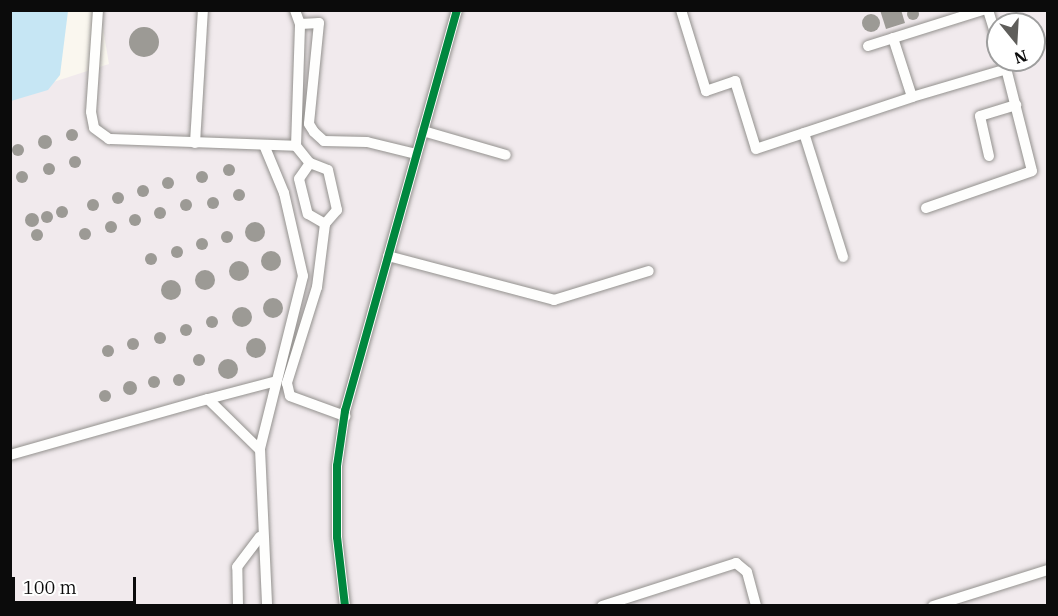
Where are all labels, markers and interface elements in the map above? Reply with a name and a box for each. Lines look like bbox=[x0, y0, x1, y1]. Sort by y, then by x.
north arrow bbox=[986, 12, 1046, 72]
text: N bbox=[1012, 46, 1030, 69]
scale bar bbox=[15, 565, 140, 603]
text: 100 m bbox=[23, 576, 77, 599]

